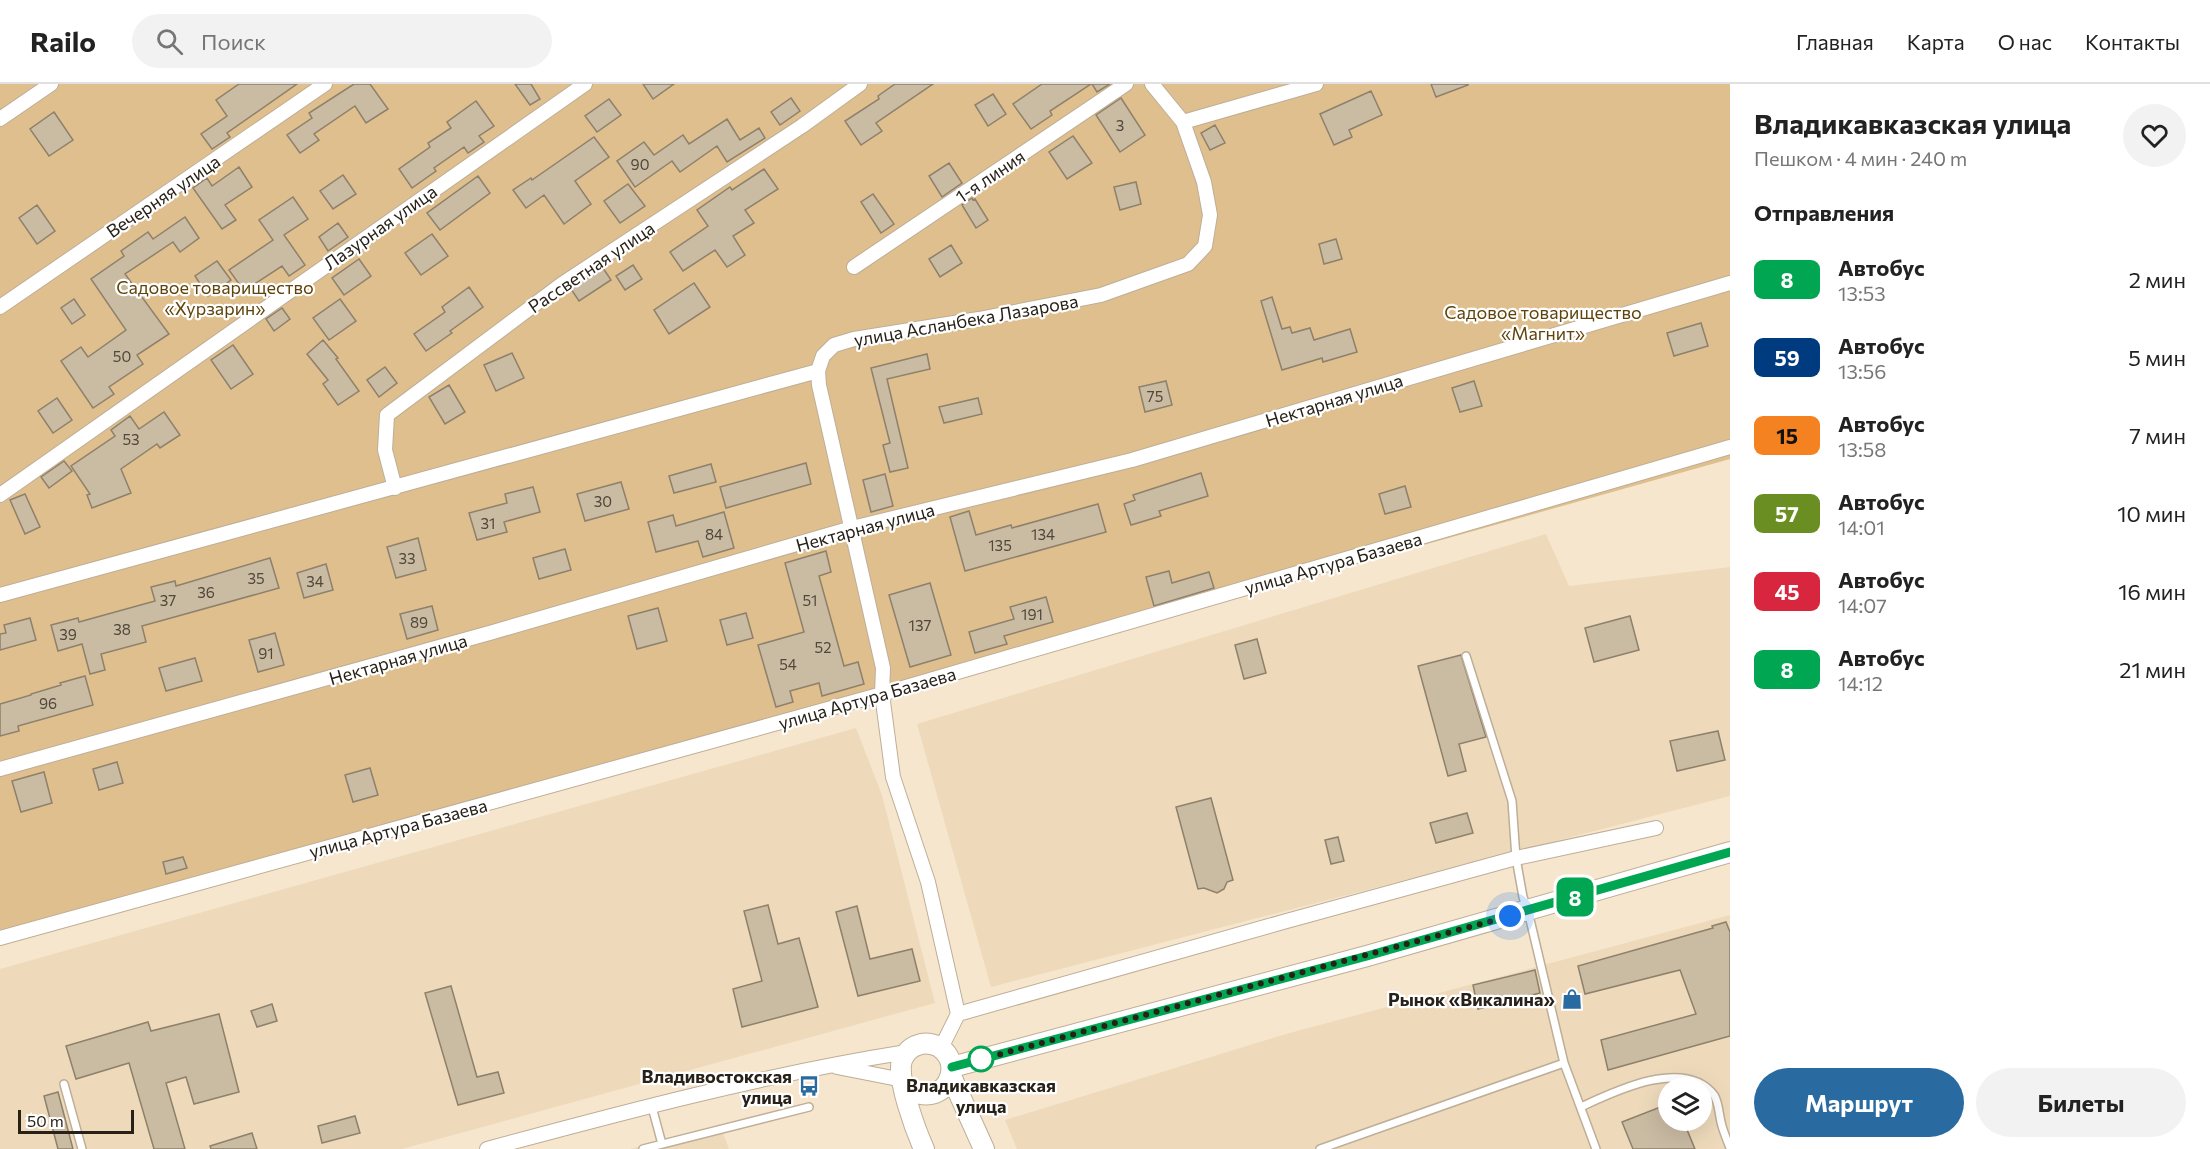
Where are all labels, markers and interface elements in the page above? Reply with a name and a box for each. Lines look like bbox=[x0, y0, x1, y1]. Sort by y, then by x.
search box bbox=[132, 14, 552, 68]
text: Railo bbox=[30, 24, 96, 58]
icon: search bbox=[153, 25, 186, 58]
text: Поиск bbox=[201, 28, 266, 55]
text: Главная bbox=[1796, 29, 1874, 54]
text: Карта bbox=[1907, 29, 1965, 54]
text: О нас bbox=[1998, 29, 2052, 54]
text: Контакты bbox=[2085, 29, 2180, 54]
button: heart bbox=[2123, 104, 2186, 167]
text: Владикавказская улица bbox=[1754, 106, 2071, 140]
house number: 3 bbox=[1116, 116, 1124, 134]
street label: 1-я линия bbox=[951, 145, 1029, 207]
text: Пешком · 4 мин · 240 m bbox=[1754, 146, 1967, 170]
street label: Вечерняя улица bbox=[102, 150, 224, 242]
house number: 90 bbox=[631, 155, 649, 173]
street label: Лазурная улица bbox=[319, 180, 441, 274]
text: Отправления bbox=[1754, 199, 1894, 226]
street label: Рассветная улица bbox=[524, 217, 658, 317]
text: Автобус bbox=[1838, 254, 1925, 281]
text: 2 мин bbox=[2129, 266, 2186, 293]
text: 8 bbox=[1781, 267, 1794, 292]
park label: Садовое товарищество «Хурзарин» bbox=[116, 276, 314, 319]
text: 13:53 bbox=[1838, 281, 1886, 305]
street label: улица Асланбека Лазарова bbox=[852, 289, 1080, 351]
park label: Садовое товарищество «Магнит» bbox=[1444, 301, 1642, 344]
text: Автобус bbox=[1838, 332, 1925, 359]
text: 5 мин bbox=[2128, 344, 2186, 371]
text: 59 bbox=[1774, 345, 1800, 370]
house number: 50 bbox=[113, 347, 131, 365]
text: 13:56 bbox=[1838, 359, 1886, 383]
street label: Нектарная улица bbox=[1263, 369, 1405, 431]
house number: 75 bbox=[1147, 387, 1163, 405]
text: Автобус bbox=[1838, 410, 1925, 437]
text: 7 мин bbox=[2129, 422, 2186, 449]
text: 15 bbox=[1776, 423, 1798, 448]
house number: 53 bbox=[122, 430, 140, 448]
text: 13:58 bbox=[1838, 437, 1886, 461]
text: Автобус bbox=[1838, 488, 1925, 515]
house number: 30 bbox=[594, 492, 612, 510]
street label: Нектарная улица bbox=[793, 498, 937, 556]
text: 10 мин bbox=[2117, 500, 2186, 527]
text: 57 bbox=[1775, 501, 1799, 526]
house number: 31 bbox=[481, 514, 495, 532]
text: 14:01 bbox=[1838, 515, 1885, 539]
house number: 84 bbox=[705, 525, 723, 543]
house number: 134 bbox=[1031, 525, 1055, 543]
street label: улица Артура Базаева bbox=[1242, 527, 1424, 599]
house number: 135 bbox=[988, 536, 1012, 554]
house number: 33 bbox=[398, 549, 416, 567]
text: Автобус bbox=[1838, 566, 1925, 593]
house number: 35 bbox=[247, 569, 265, 587]
house number: 34 bbox=[306, 572, 324, 590]
text: 16 мин bbox=[2118, 578, 2186, 605]
text: 45 bbox=[1774, 579, 1800, 604]
house number: 36 bbox=[197, 583, 215, 601]
house number: 37 bbox=[160, 591, 176, 609]
house number: 51 bbox=[802, 591, 818, 609]
text: 14:07 bbox=[1838, 593, 1887, 617]
house number: 191 bbox=[1021, 605, 1043, 623]
house number: 89 bbox=[410, 613, 428, 631]
house number: 137 bbox=[909, 616, 931, 634]
house number: 38 bbox=[113, 620, 131, 638]
house number: 39 bbox=[59, 625, 77, 643]
street label: Нектарная улица bbox=[326, 629, 470, 689]
house number: 52 bbox=[815, 638, 831, 656]
house number: 91 bbox=[258, 644, 274, 662]
text: Автобус bbox=[1838, 644, 1925, 671]
house number: 54 bbox=[779, 655, 797, 673]
text: 21 мин bbox=[2119, 656, 2186, 683]
text: 8 bbox=[1781, 657, 1794, 682]
street label: улица Артура Базаева bbox=[776, 662, 958, 734]
text: 14:12 bbox=[1838, 671, 1883, 695]
house number: 96 bbox=[39, 694, 57, 712]
street label: улица Артура Базаева bbox=[306, 794, 490, 862]
line badge: 8 bbox=[1556, 878, 1594, 916]
text: 8 bbox=[1569, 885, 1582, 910]
your location bbox=[1495, 901, 1525, 931]
shop icon: Рынок «Викалина» bbox=[1560, 987, 1584, 1011]
place label: Рынок «Викалина» bbox=[1388, 988, 1555, 1010]
marker: Владикавказская улица bbox=[968, 1046, 994, 1072]
place label: Владивостокская улица bbox=[642, 1065, 792, 1108]
button: Маршрут bbox=[1754, 1068, 1964, 1137]
button: Билеты bbox=[1976, 1068, 2186, 1137]
bus stop icon: Владивостокская улица bbox=[797, 1074, 821, 1098]
place label: Владикавказская улица bbox=[906, 1074, 1056, 1117]
map controls bbox=[1658, 1077, 1712, 1131]
button: layers bbox=[1658, 1077, 1712, 1131]
scale bar bbox=[18, 1107, 134, 1134]
text: 50 m bbox=[27, 1111, 64, 1130]

